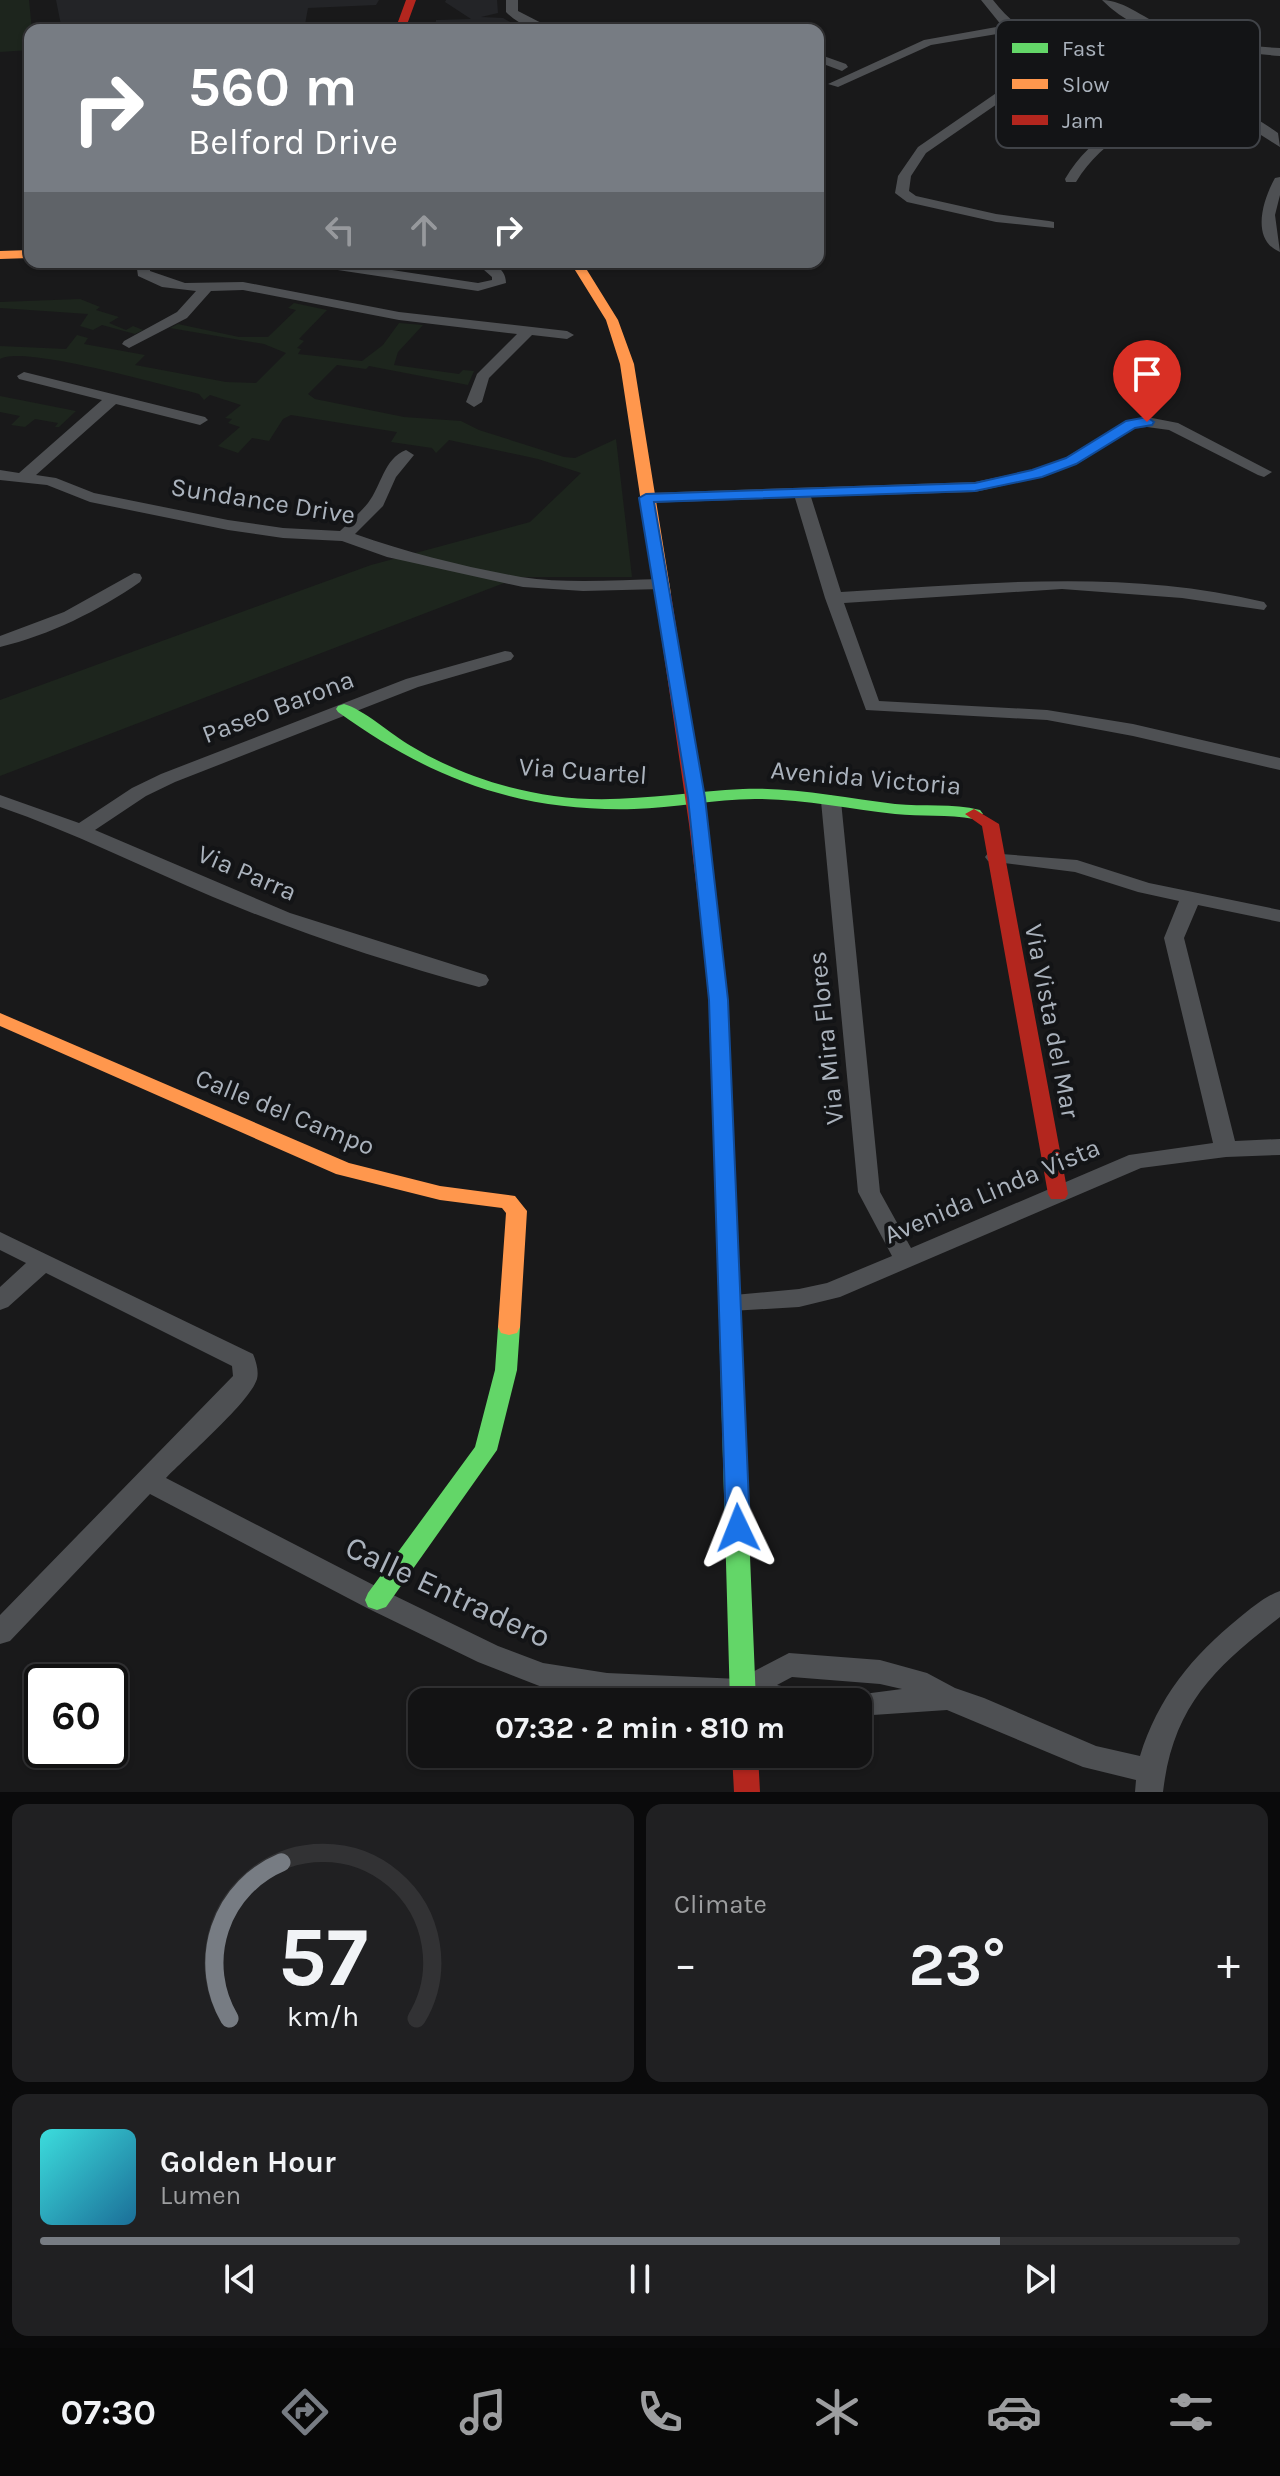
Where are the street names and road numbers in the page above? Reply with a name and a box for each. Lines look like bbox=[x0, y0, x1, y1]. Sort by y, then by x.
street label: Sundance Drive bbox=[169, 471, 357, 531]
street label: Paseo Barona bbox=[198, 664, 358, 750]
street label: Via Cuartel bbox=[518, 751, 648, 791]
street label: Avenida Victoria bbox=[769, 754, 963, 802]
street label: Via Parra bbox=[193, 838, 301, 908]
street label: Via Vista del Mar bbox=[1018, 921, 1086, 1121]
street label: Via Mira Flores bbox=[801, 950, 851, 1126]
street label: Calle del Campo bbox=[191, 1062, 379, 1162]
street label: Avenida Linda Vista bbox=[879, 1131, 1105, 1251]
street label: Calle Entradero bbox=[340, 1528, 556, 1656]

